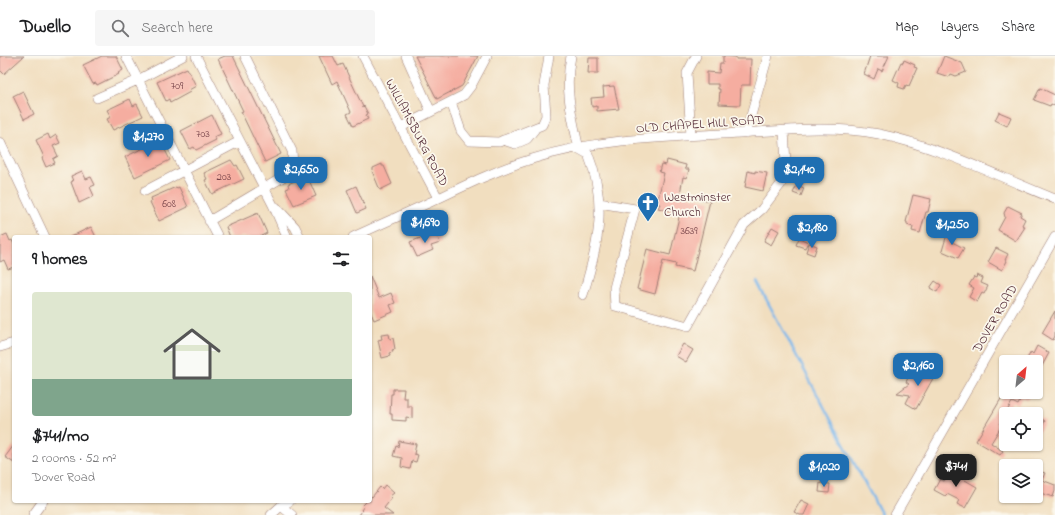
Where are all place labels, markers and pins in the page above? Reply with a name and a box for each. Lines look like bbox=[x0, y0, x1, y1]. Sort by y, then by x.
pin: $1,270 bbox=[115, 124, 181, 158]
pin: $2,650 bbox=[268, 157, 334, 191]
pin: $2,140 bbox=[766, 157, 832, 191]
place label: Westminster Church bbox=[664, 188, 732, 222]
church icon: Westminster Church bbox=[635, 190, 661, 223]
pin: $1,690 bbox=[392, 210, 458, 244]
pin: $1,250 bbox=[919, 212, 985, 246]
pin: $2,180 bbox=[779, 215, 845, 249]
pin: $2,160 bbox=[885, 353, 951, 387]
pin: $1,020 bbox=[791, 454, 857, 488]
pin: $741 bbox=[932, 454, 980, 488]

